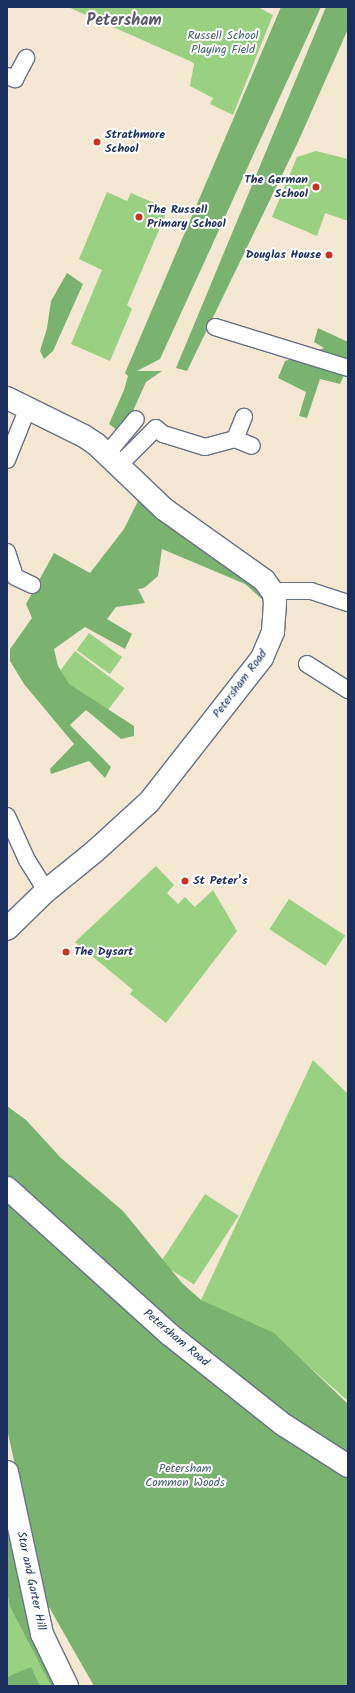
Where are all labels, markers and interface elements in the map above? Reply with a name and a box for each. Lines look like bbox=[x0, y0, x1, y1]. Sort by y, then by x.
district label: Petersham bbox=[86, 11, 162, 31]
park label: Russell School Playing Field bbox=[187, 29, 259, 57]
place label: Strathmore School bbox=[105, 128, 165, 156]
marker: Strathmore School bbox=[92, 137, 102, 147]
place label: The German School bbox=[244, 173, 308, 201]
marker: The German School bbox=[311, 182, 321, 192]
place label: The Russell Primary School bbox=[147, 203, 226, 231]
marker: The Russell Primary School bbox=[134, 212, 144, 222]
place label: Douglas House bbox=[246, 248, 321, 262]
marker: Douglas House bbox=[324, 250, 334, 260]
street label: Petersham Road bbox=[210, 647, 270, 721]
place label: St Peter’s bbox=[193, 874, 248, 888]
marker: St Peter’s bbox=[180, 876, 190, 886]
place label: The Dysart bbox=[74, 945, 133, 959]
marker: The Dysart bbox=[61, 947, 71, 957]
street label: Petersham Road bbox=[140, 1306, 212, 1370]
park label: Petersham Common Woods bbox=[145, 1462, 225, 1490]
street label: Star and Garter Hill bbox=[13, 1530, 49, 1632]

